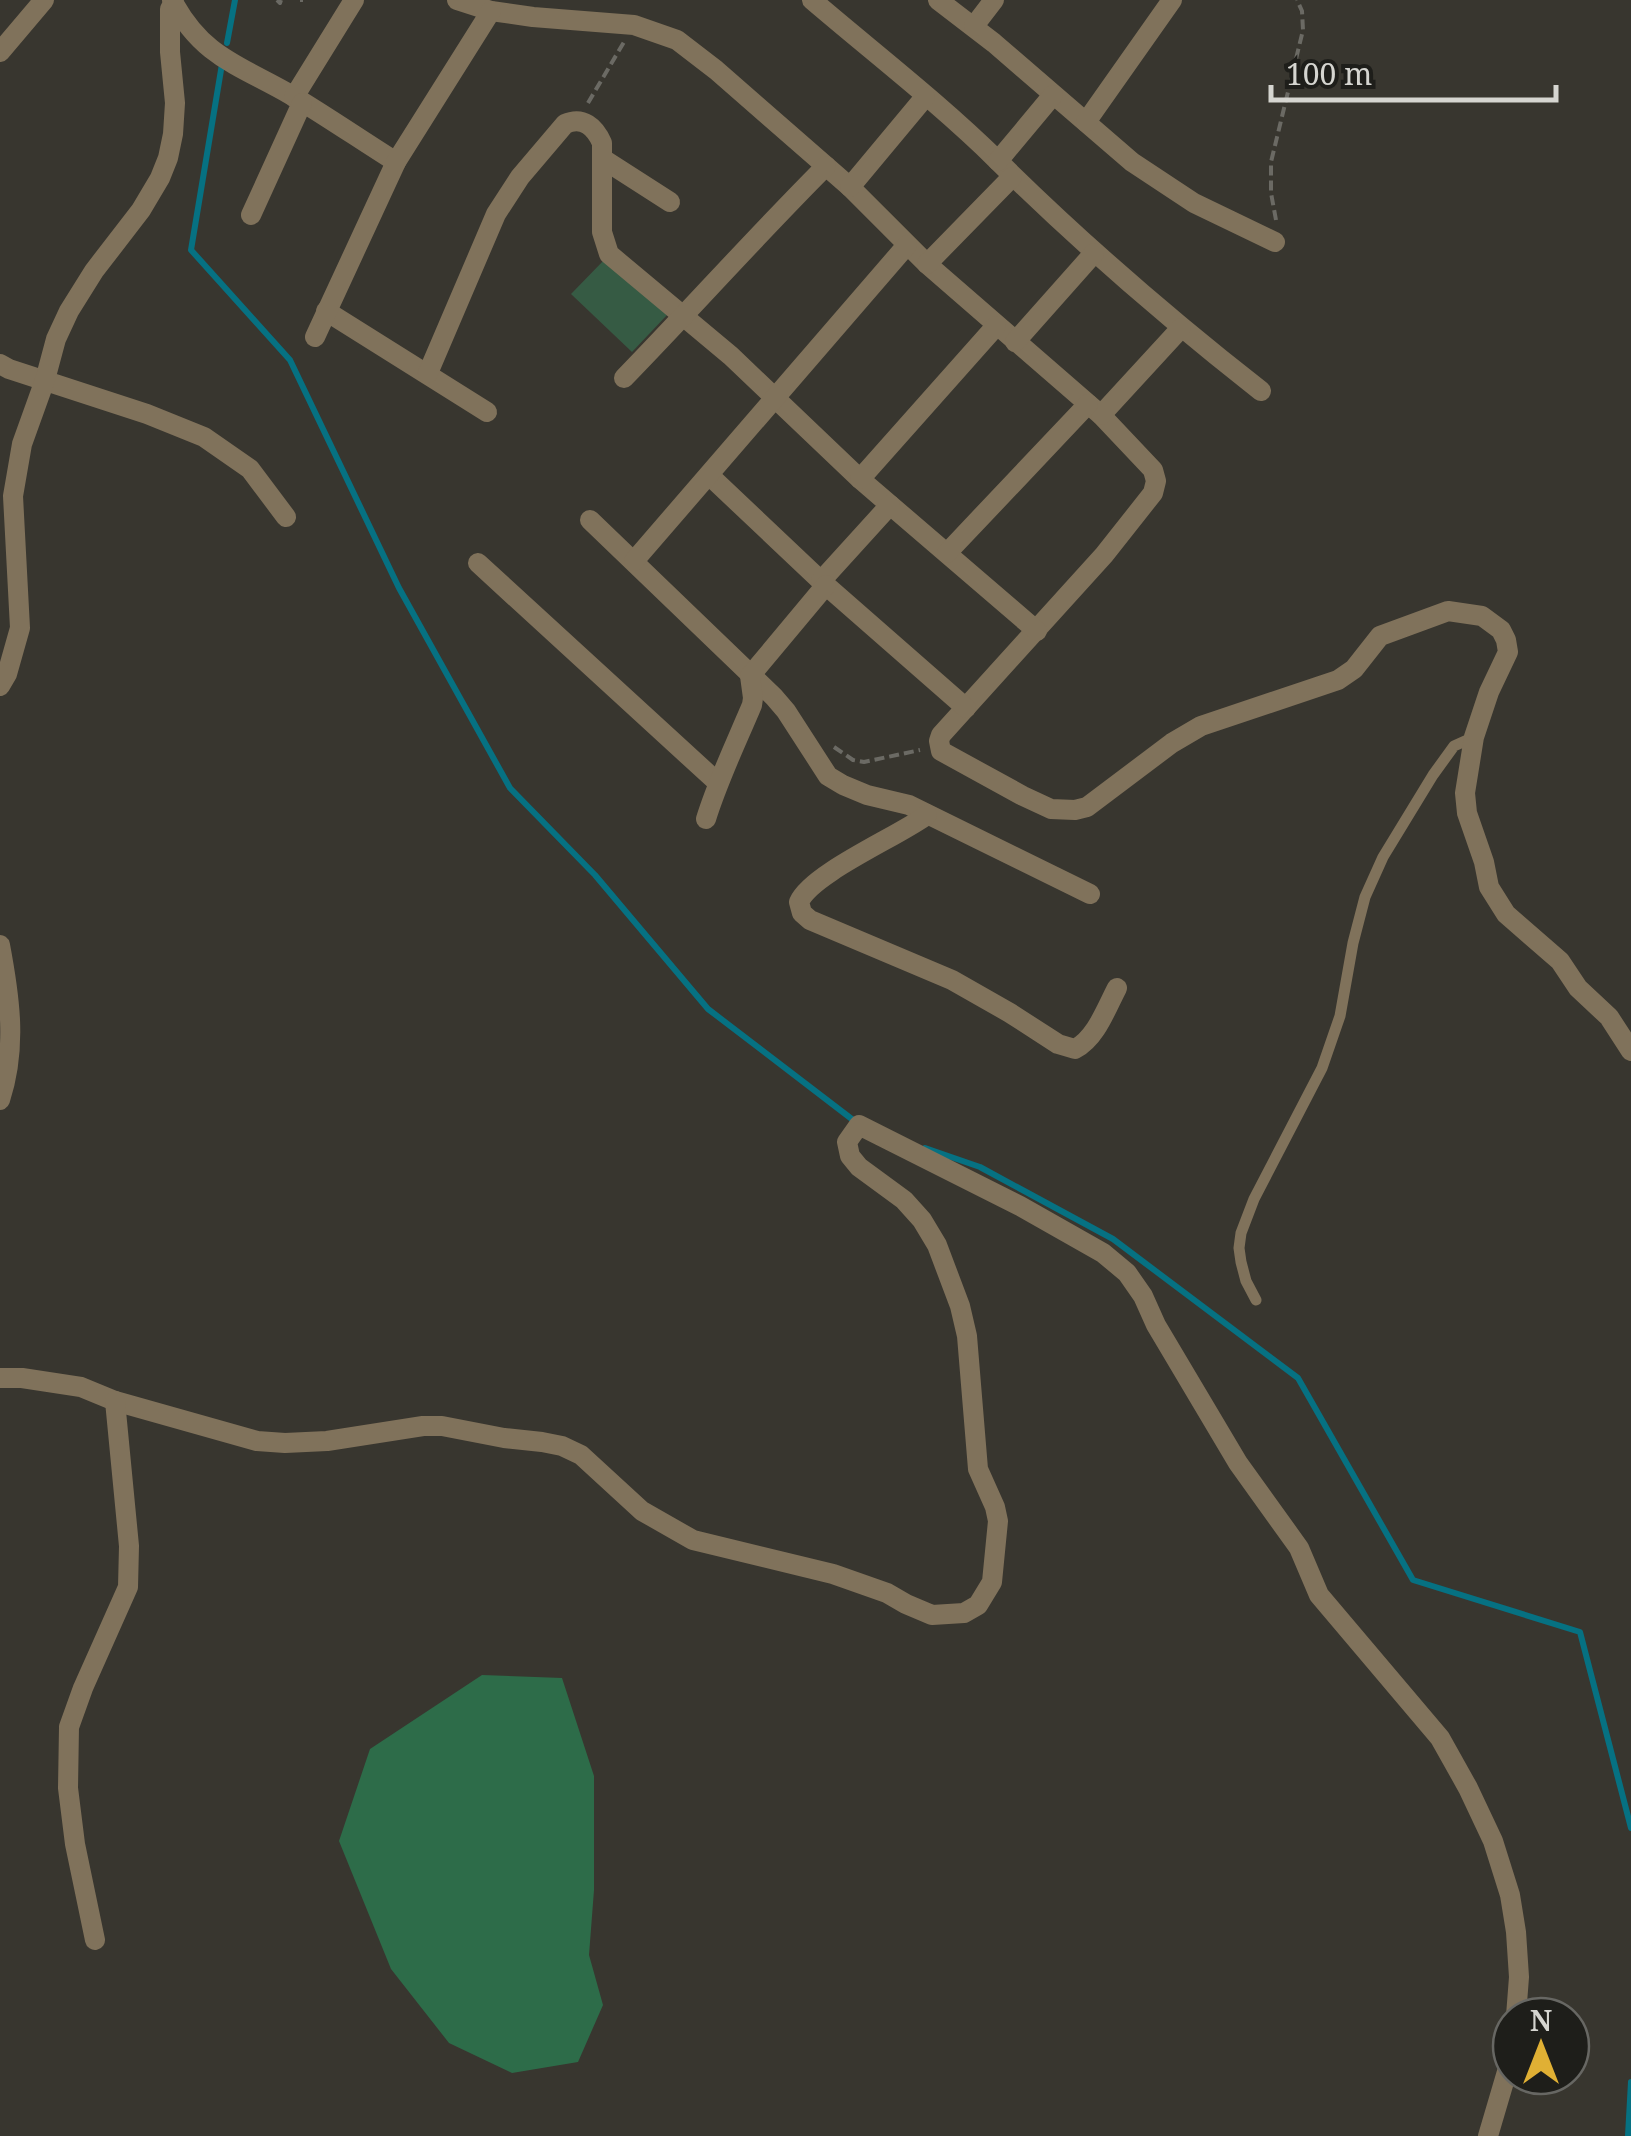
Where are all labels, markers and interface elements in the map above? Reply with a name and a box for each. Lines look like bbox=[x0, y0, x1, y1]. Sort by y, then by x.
scale bar bbox=[1271, 40, 1556, 102]
text: 100 m bbox=[1286, 53, 1372, 94]
north arrow bbox=[1491, 1996, 1591, 2096]
text: N bbox=[1530, 2001, 1552, 2039]

